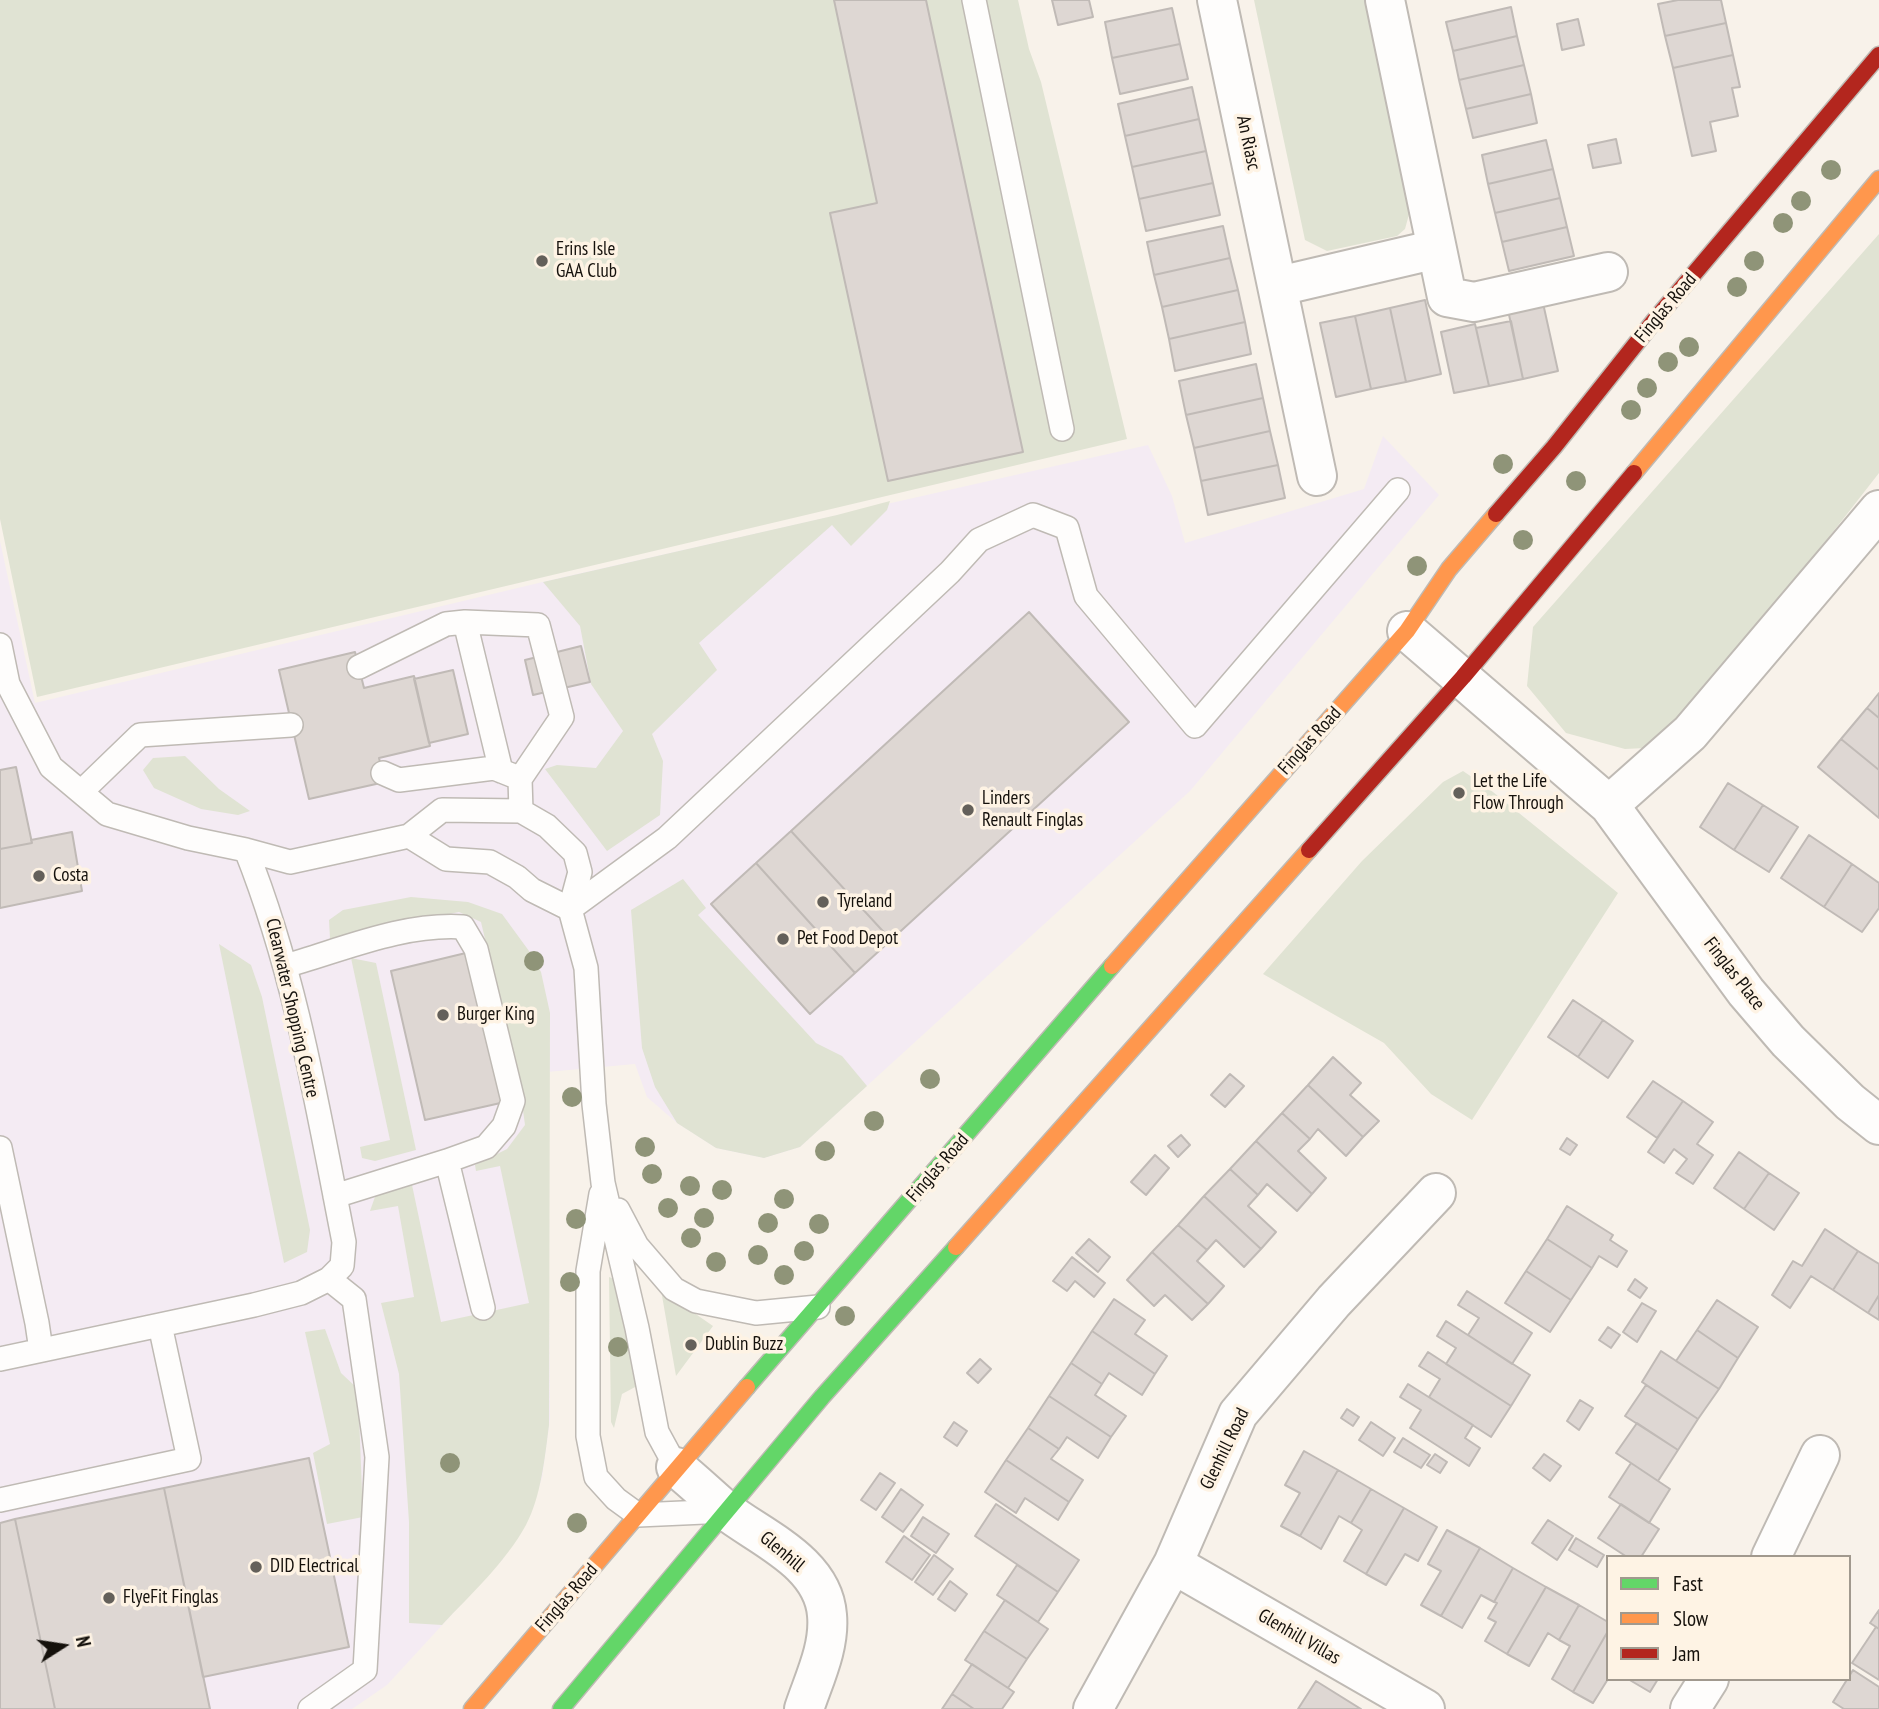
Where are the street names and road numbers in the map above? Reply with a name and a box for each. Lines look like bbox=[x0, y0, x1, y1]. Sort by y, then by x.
street label: An Riasc bbox=[1231, 114, 1265, 172]
street label: Finglas Road bbox=[1630, 269, 1702, 347]
street label: Finglas Road bbox=[1274, 702, 1346, 780]
street label: Clearwater Shopping Centre bbox=[260, 916, 324, 1100]
street label: Finglas Place bbox=[1699, 933, 1769, 1015]
street label: Finglas Road bbox=[902, 1129, 974, 1207]
street label: Glenhill Road bbox=[1196, 1405, 1254, 1493]
street label: Glenhill bbox=[755, 1527, 809, 1577]
street label: Finglas Road bbox=[531, 1559, 603, 1637]
street label: Glenhill Villas bbox=[1254, 1604, 1344, 1670]

